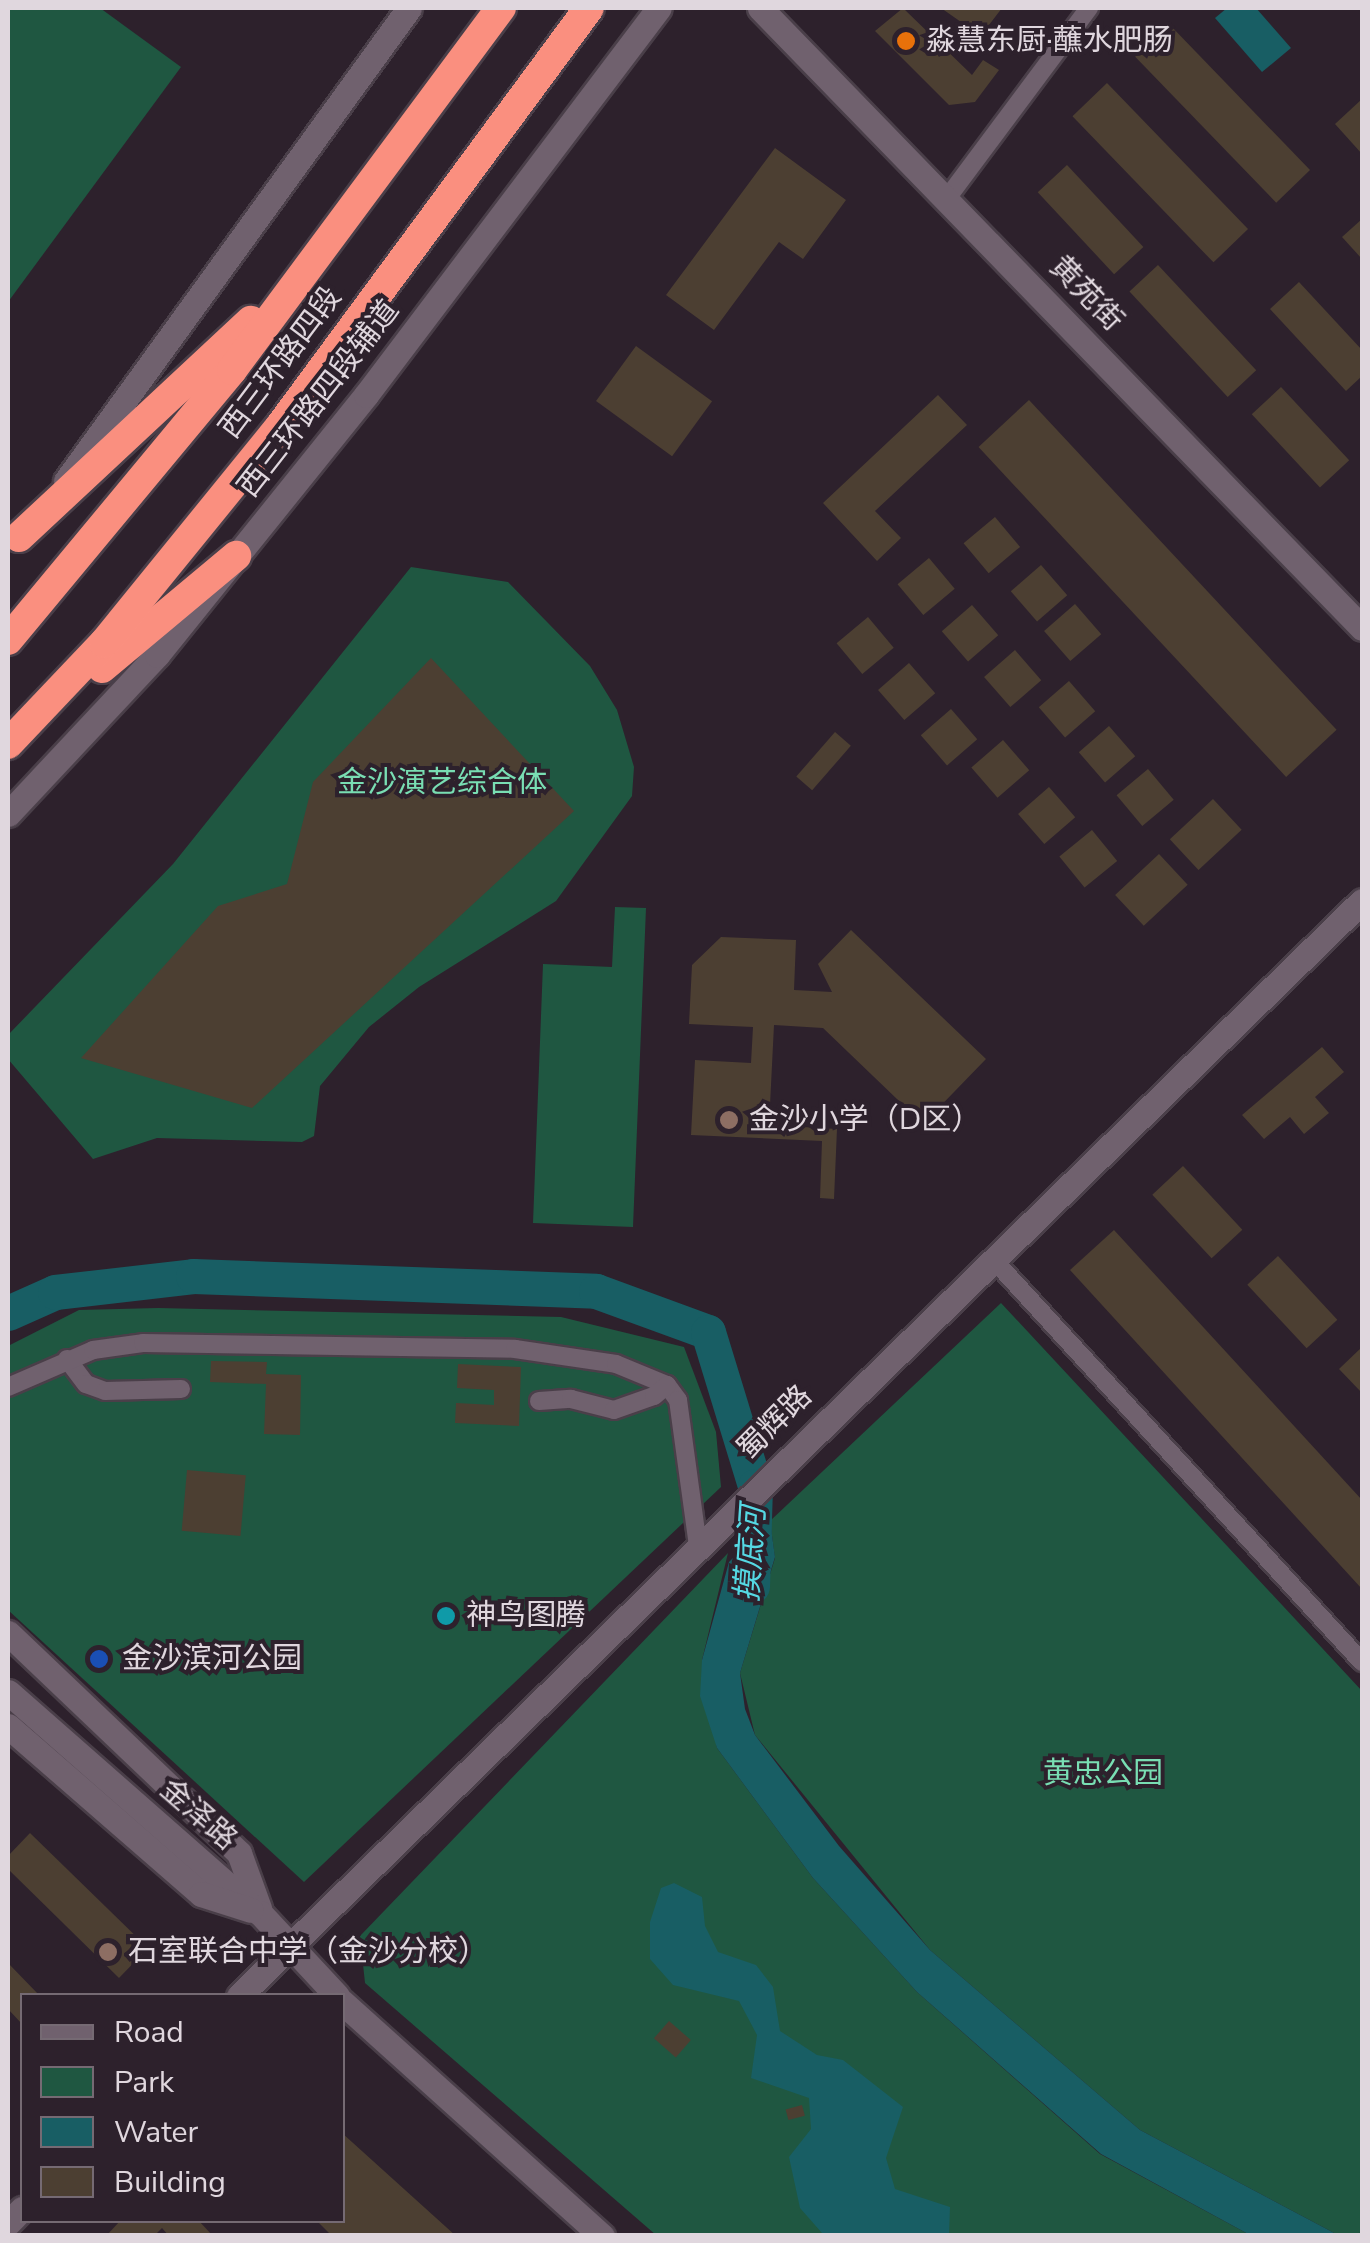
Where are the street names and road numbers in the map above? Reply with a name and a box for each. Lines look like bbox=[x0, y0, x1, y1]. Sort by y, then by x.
street label: 黄苑街 bbox=[1042, 249, 1130, 339]
street label: 西三环路四段 bbox=[212, 280, 350, 446]
street label: 西三环路四段辅道 bbox=[231, 293, 407, 505]
street label: 蜀辉路 bbox=[730, 1378, 820, 1468]
street label: 金泽路 bbox=[152, 1772, 244, 1858]

